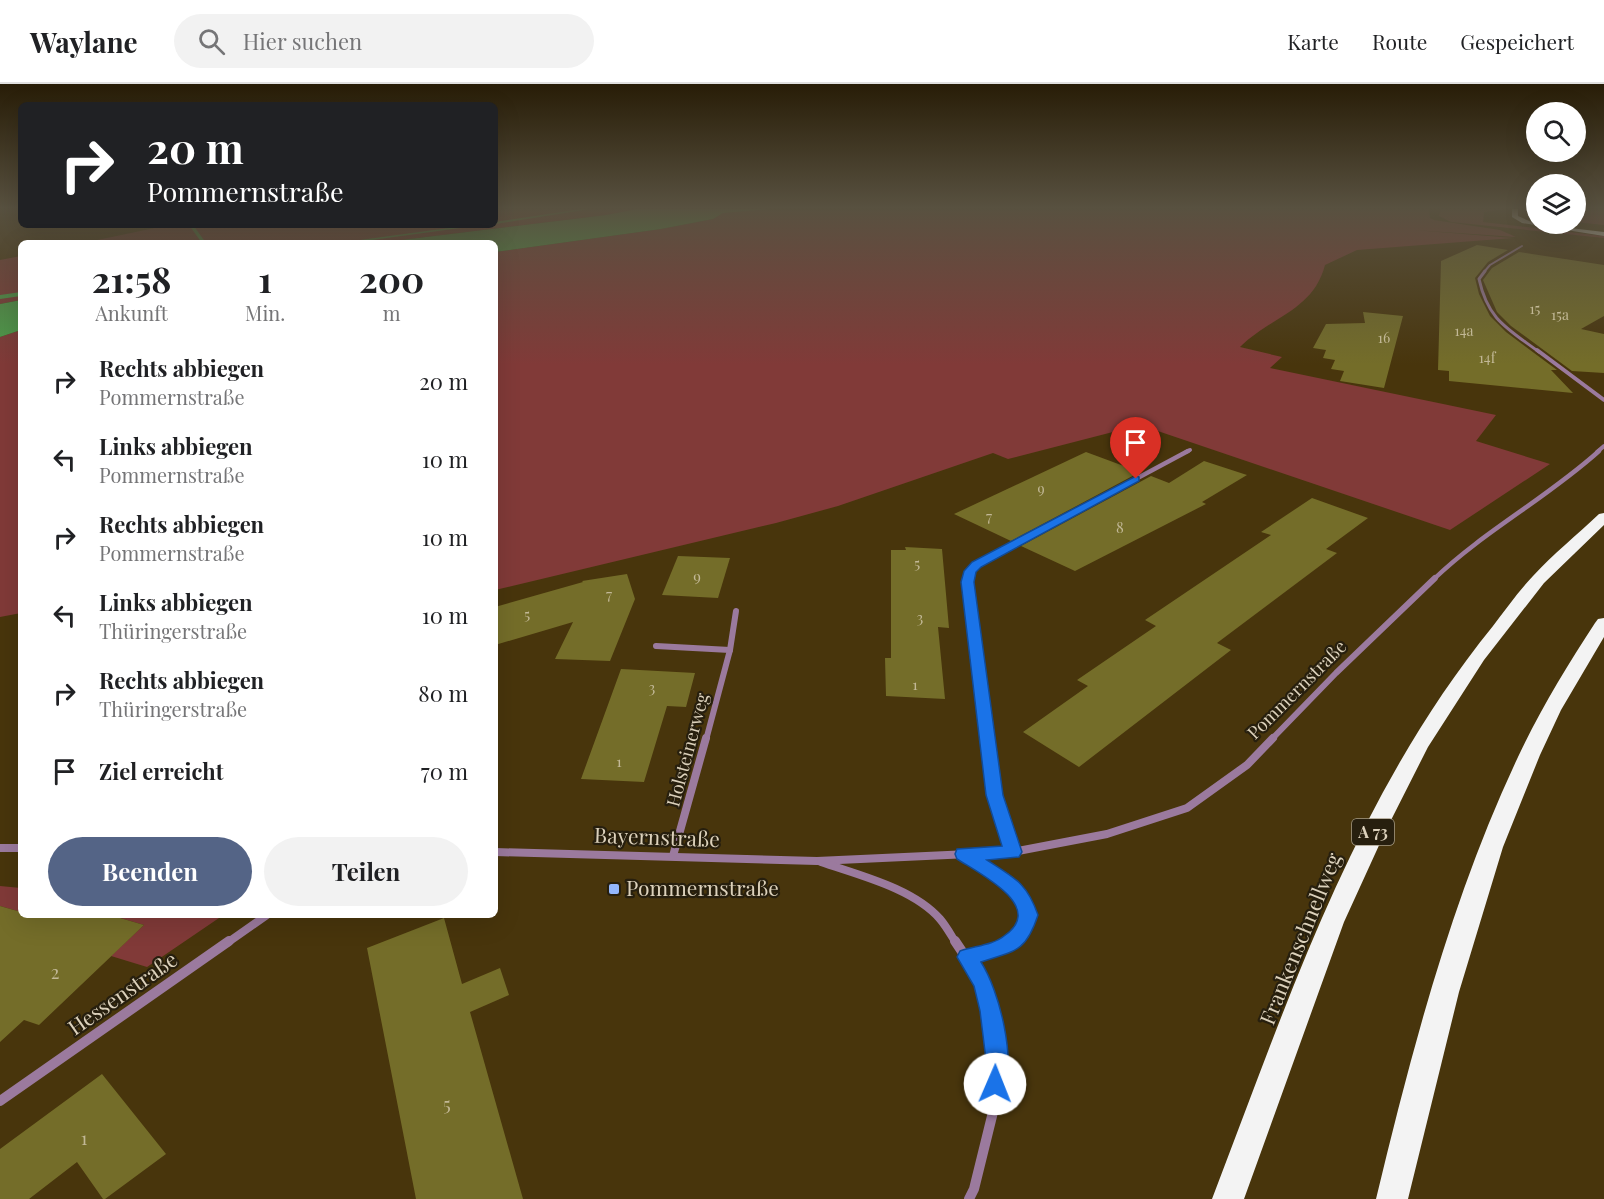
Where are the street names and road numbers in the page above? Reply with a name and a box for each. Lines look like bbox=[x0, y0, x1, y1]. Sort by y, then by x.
street label: Pommernstraße bbox=[1241, 634, 1351, 744]
street label: Holsteinerweg bbox=[660, 690, 714, 809]
road number: A 73 bbox=[1352, 819, 1394, 845]
street label: Bayernstraße bbox=[594, 820, 720, 852]
street label: Frankenschnellweg bbox=[1252, 848, 1346, 1028]
street label: Hessenstraße bbox=[62, 944, 182, 1040]

